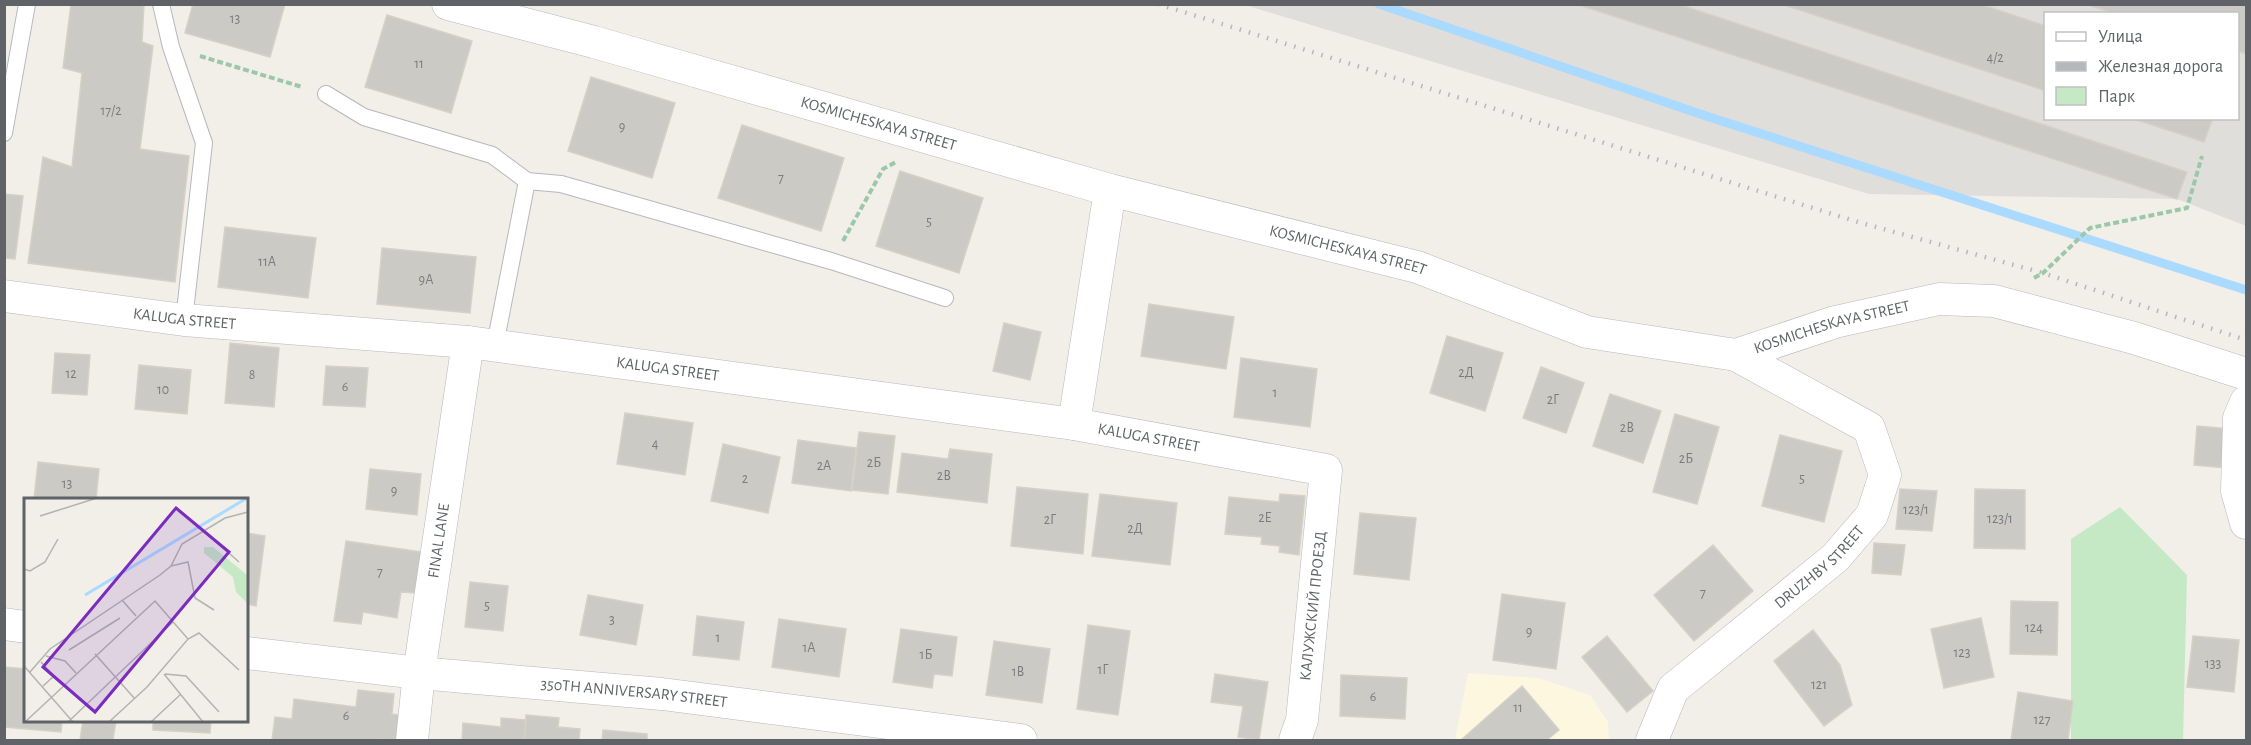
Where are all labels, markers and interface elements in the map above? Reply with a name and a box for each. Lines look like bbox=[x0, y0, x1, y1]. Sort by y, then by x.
house number: 13 bbox=[230, 12, 241, 26]
legend bbox=[2044, 12, 2239, 120]
text: Улица bbox=[2098, 28, 2143, 46]
house number: 4/2 bbox=[1986, 51, 2004, 65]
house number: 11 bbox=[414, 57, 424, 71]
text: Железная дорога bbox=[2098, 58, 2223, 76]
text: Парк bbox=[2098, 88, 2136, 106]
street label: KOSMICHESKAYA STREET bbox=[799, 94, 959, 154]
house number: 17/2 bbox=[100, 104, 122, 118]
house number: 9 bbox=[619, 120, 625, 134]
house number: 7 bbox=[778, 171, 784, 185]
house number: 5 bbox=[926, 215, 932, 229]
street label: KOSMICHESKAYA STREET bbox=[1268, 222, 1429, 278]
house number: 11А bbox=[258, 255, 276, 269]
house number: 9А bbox=[419, 273, 433, 287]
street label: KOSMICHESKAYA STREET bbox=[1752, 298, 1912, 356]
street label: KALUGA STREET bbox=[132, 305, 237, 332]
street label: KALUGA STREET bbox=[615, 354, 720, 384]
house number: 2Д bbox=[1458, 366, 1474, 380]
house number: 12 bbox=[65, 367, 77, 381]
house number: 8 bbox=[249, 368, 255, 382]
house number: 6 bbox=[342, 380, 348, 394]
house number: 10 bbox=[157, 383, 169, 397]
house number: 1 bbox=[1273, 386, 1277, 400]
house number: 2Г bbox=[1547, 393, 1560, 407]
street label: KALUGA STREET bbox=[1096, 420, 1201, 455]
house number: 2В bbox=[1620, 421, 1634, 435]
house number: 4 bbox=[652, 437, 659, 451]
house number: 2Б bbox=[1679, 452, 1693, 466]
house number: 2Б bbox=[867, 456, 881, 470]
house number: 2А bbox=[817, 459, 831, 473]
house number: 2В bbox=[937, 469, 951, 483]
house number: 2 bbox=[742, 472, 748, 486]
house number: 5 bbox=[1799, 472, 1805, 486]
house number: 13 bbox=[62, 477, 73, 491]
house number: 9 bbox=[391, 484, 397, 498]
inset map bbox=[24, 498, 248, 721]
street label: FINAL LANE bbox=[425, 502, 452, 579]
house number: 123/1 bbox=[1903, 503, 1929, 517]
house number: 2Е bbox=[1258, 511, 1272, 525]
house number: 123/1 bbox=[1987, 512, 2013, 526]
house number: 2Г bbox=[1044, 513, 1057, 527]
house number: 2Д bbox=[1127, 522, 1143, 536]
street label: DRUZHBY STREET bbox=[1772, 522, 1867, 611]
street label: КАЛУЖСКИЙ ПРОЕЗД bbox=[1296, 530, 1329, 682]
house number: 7 bbox=[377, 565, 383, 579]
house number: 7 bbox=[1700, 586, 1706, 600]
house number: 5 bbox=[484, 599, 490, 613]
house number: 3 bbox=[609, 613, 615, 627]
house number: 124 bbox=[2025, 621, 2043, 635]
house number: 9 bbox=[1526, 625, 1532, 639]
house number: 1 bbox=[716, 631, 720, 645]
house number: 1А bbox=[802, 641, 816, 655]
house number: 123 bbox=[1954, 646, 1971, 660]
house number: 1Б bbox=[920, 648, 932, 662]
house number: 133 bbox=[2205, 657, 2221, 671]
house number: 1Г bbox=[1097, 663, 1109, 677]
house number: 1В bbox=[1012, 665, 1024, 679]
street label: 350TH ANNIVERSARY STREET bbox=[540, 676, 728, 710]
house number: 121 bbox=[1811, 678, 1827, 692]
house number: 6 bbox=[1370, 690, 1376, 704]
house number: 11 bbox=[1513, 701, 1523, 715]
house number: 6 bbox=[343, 709, 349, 723]
house number: 127 bbox=[2033, 713, 2051, 727]

